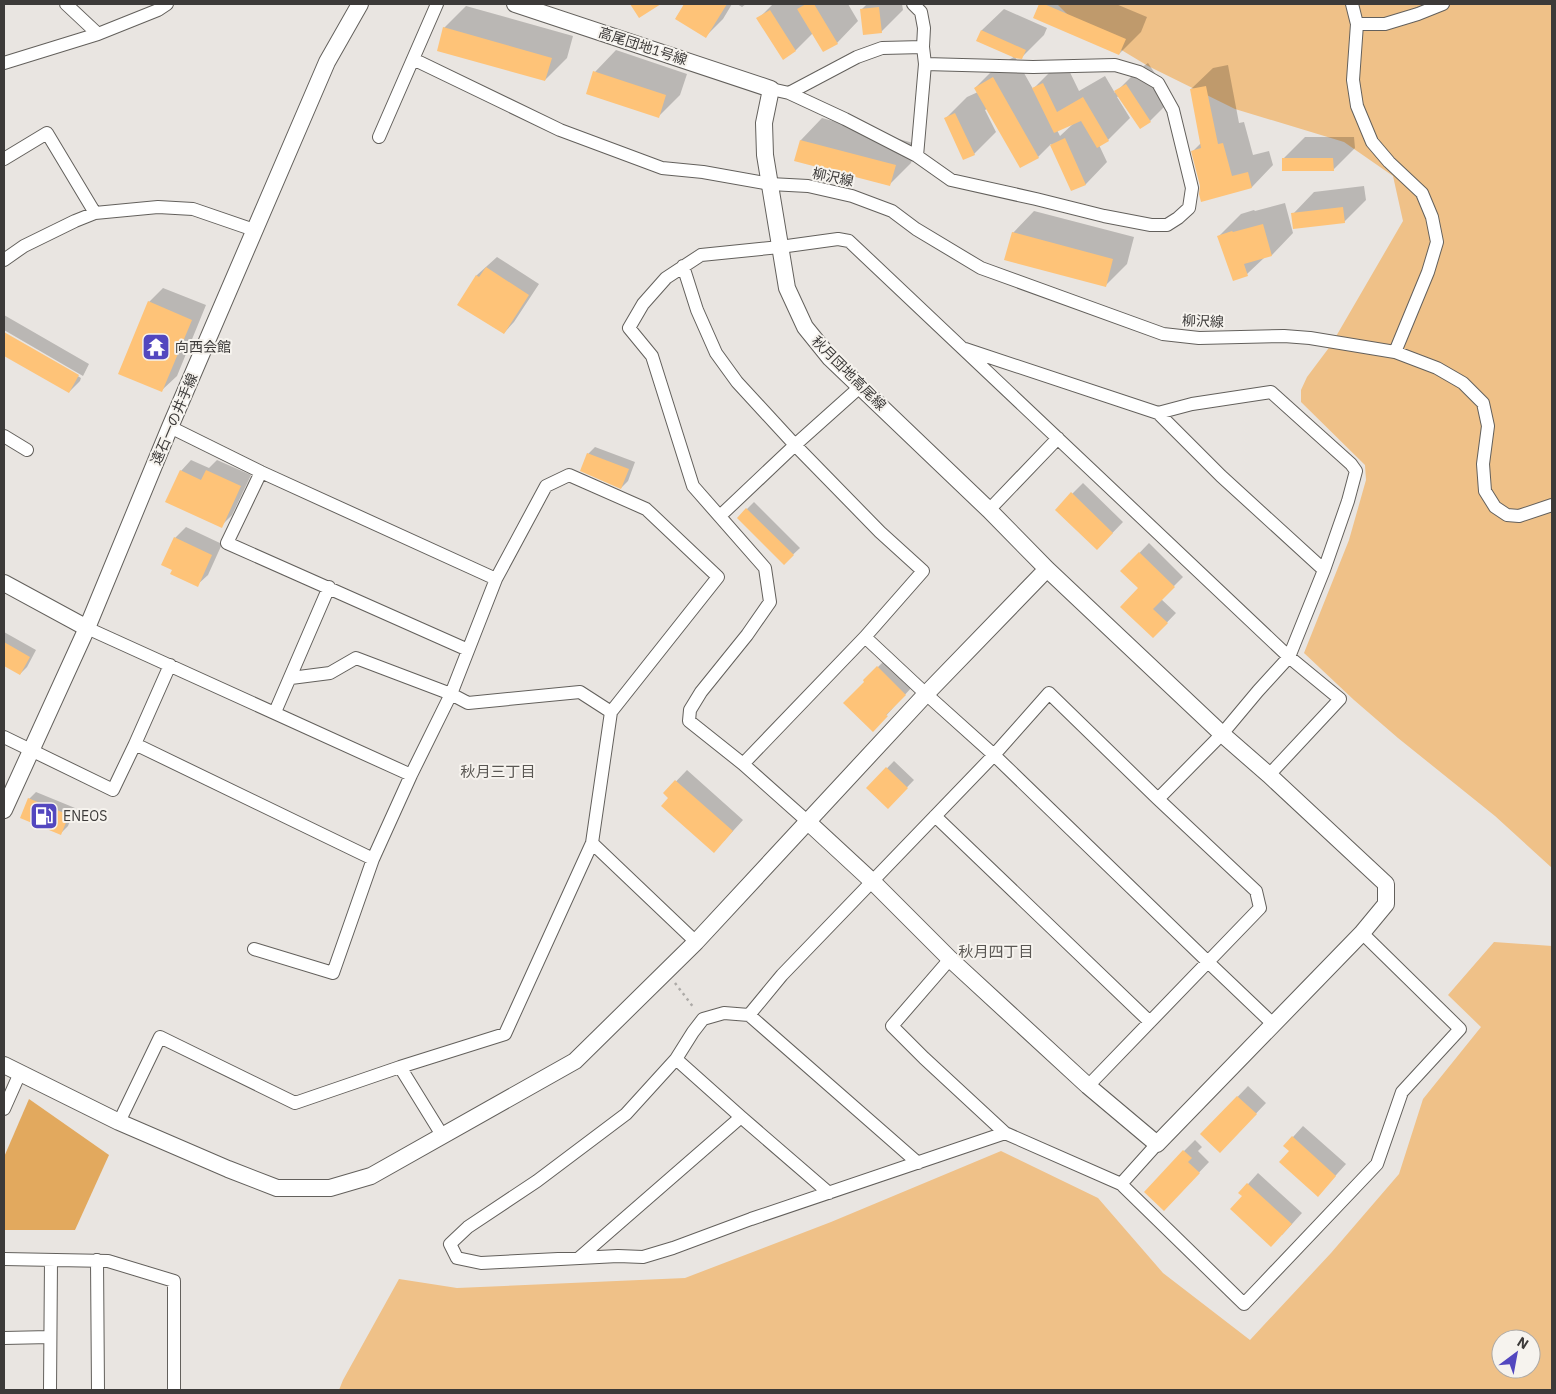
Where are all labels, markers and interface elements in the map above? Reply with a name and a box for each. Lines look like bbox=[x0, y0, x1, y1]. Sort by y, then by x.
street label: 高尾団地1号線 bbox=[596, 23, 690, 69]
street label: 柳沢線 bbox=[811, 164, 855, 190]
street label: 柳沢線 bbox=[1182, 311, 1224, 331]
temple icon: 向西会館 bbox=[141, 332, 171, 362]
street label: 秋月団地高尾線 bbox=[808, 332, 890, 414]
place label: 向西会館 bbox=[175, 338, 231, 356]
street label: 遠石一の井手線 bbox=[147, 370, 201, 468]
district label: 秋月三丁目 bbox=[460, 762, 536, 781]
fuel station icon: ENEOS bbox=[29, 801, 59, 831]
place label: ENEOS bbox=[63, 807, 107, 825]
district label: 秋月四丁目 bbox=[958, 942, 1034, 961]
north arrow bbox=[1491, 1329, 1541, 1379]
text: N bbox=[1514, 1333, 1532, 1353]

